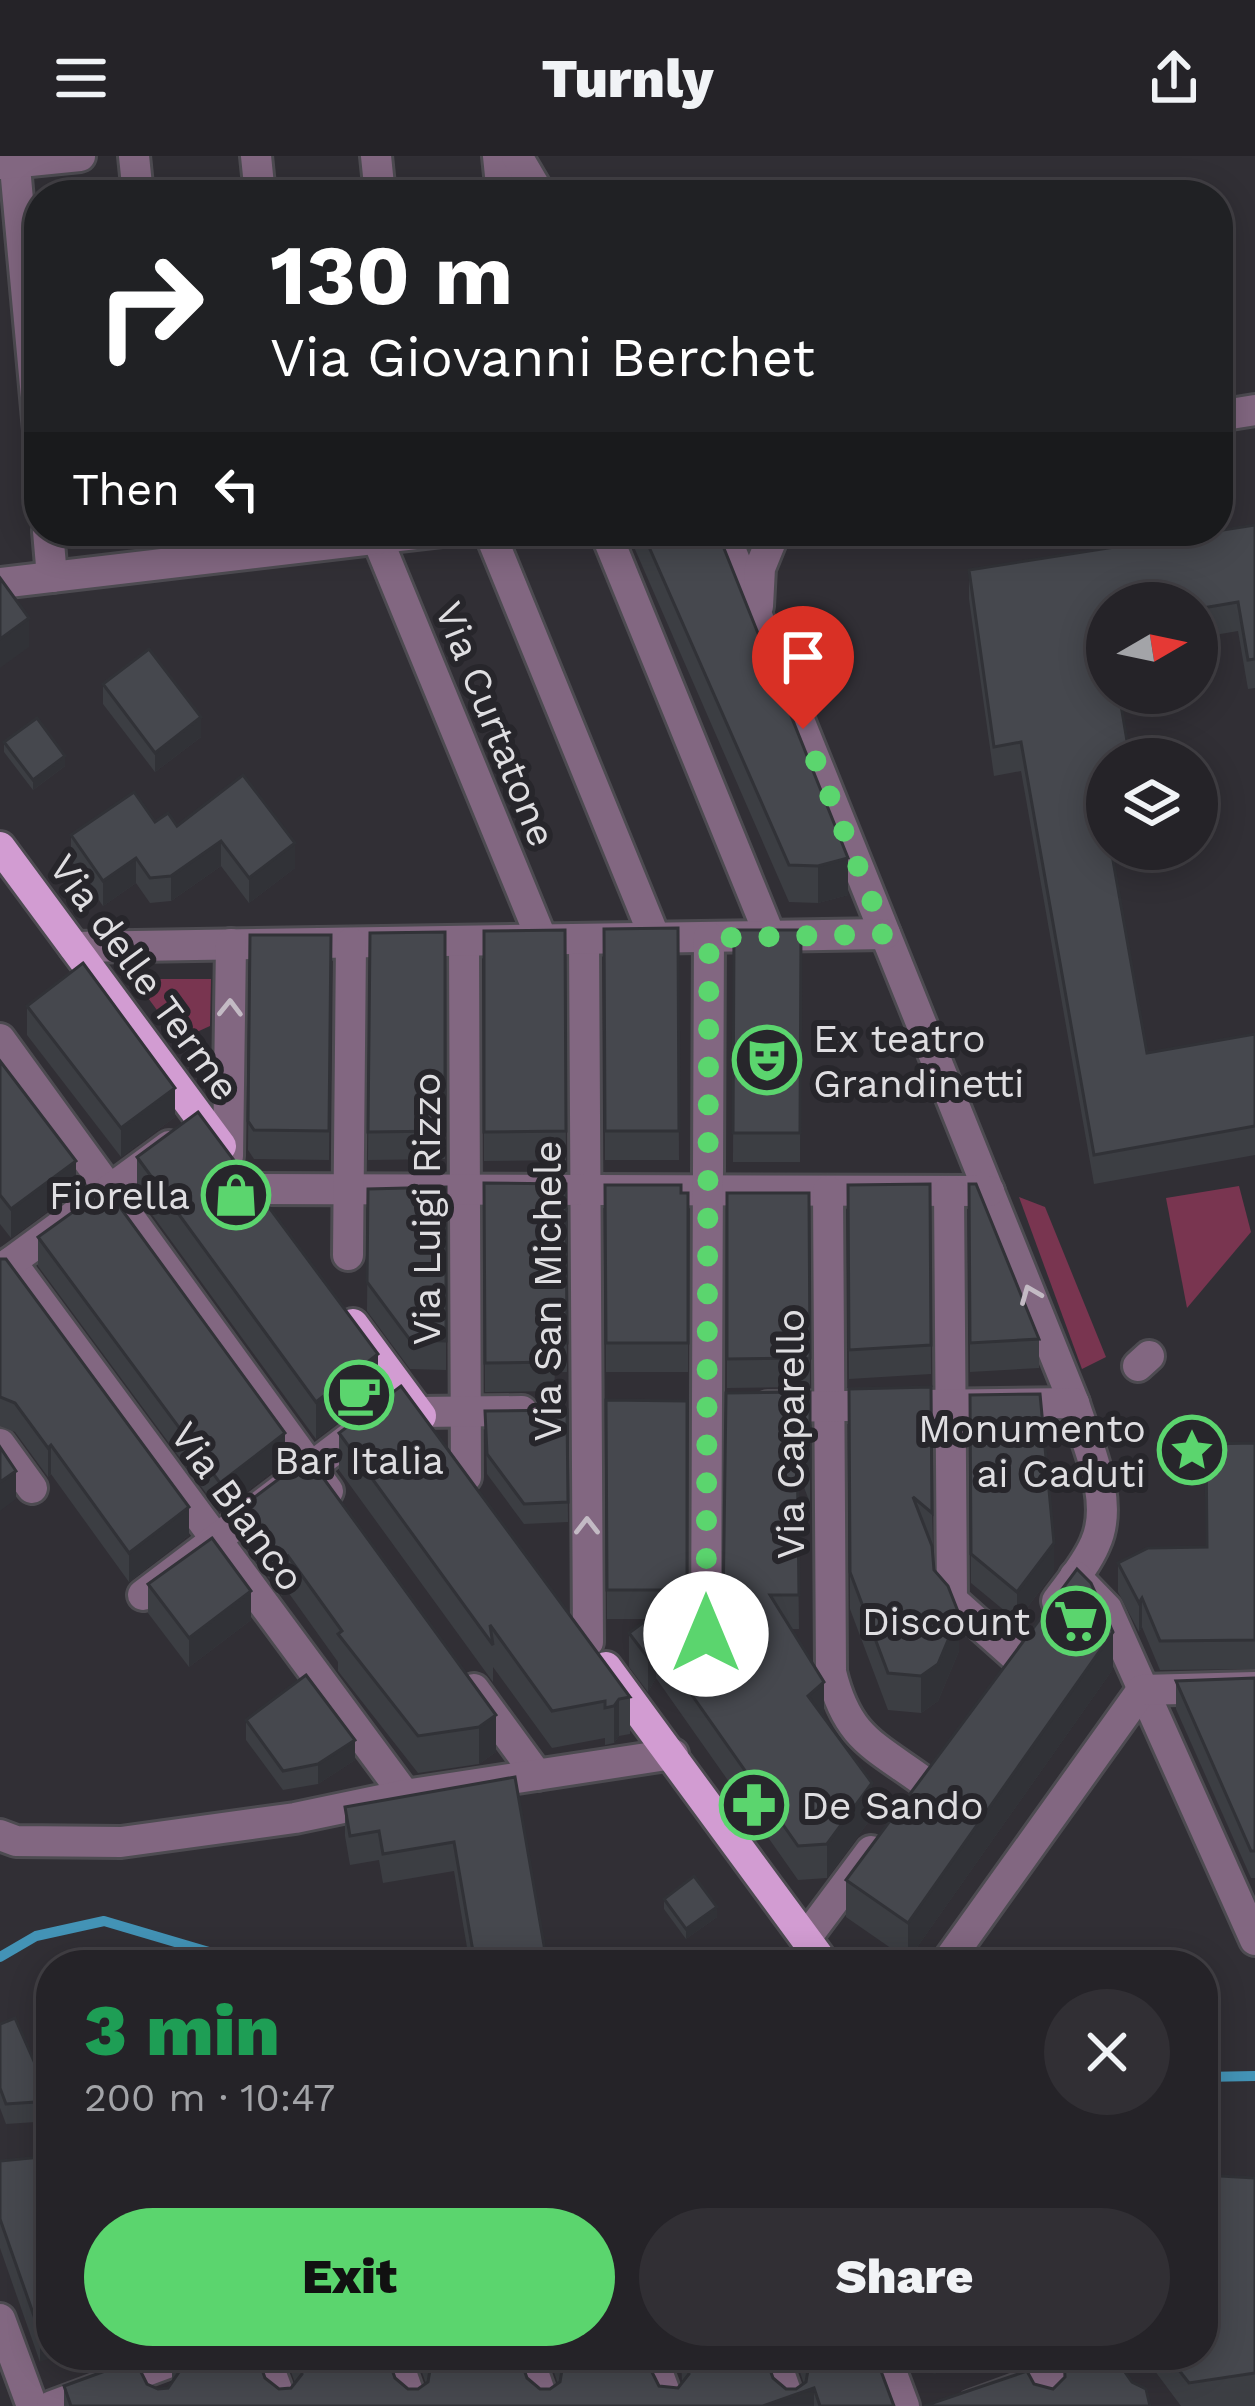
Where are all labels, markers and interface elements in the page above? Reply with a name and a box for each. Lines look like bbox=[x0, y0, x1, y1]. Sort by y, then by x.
icon: menu bbox=[48, 45, 114, 111]
icon: share bbox=[1141, 45, 1207, 111]
text: Turnly bbox=[541, 47, 714, 110]
text: 130 m bbox=[270, 226, 513, 324]
icon: right bbox=[72, 228, 228, 384]
text: Via Giovanni Berchet bbox=[270, 326, 815, 389]
icon: left bbox=[204, 456, 270, 522]
text: Then bbox=[72, 463, 180, 516]
north arrow bbox=[1086, 582, 1218, 714]
map controls bbox=[1086, 582, 1218, 870]
street label: Via Curtatone bbox=[426, 595, 565, 853]
pin bbox=[752, 606, 854, 729]
icon: arrive bbox=[770, 624, 836, 690]
button: layers bbox=[1086, 738, 1218, 870]
street label: Via delle Terme bbox=[40, 846, 249, 1109]
one-way arrow bbox=[217, 998, 243, 1017]
place label: Ex teatro Grandinetti bbox=[813, 1016, 1024, 1106]
theatre icon: Ex teatro Grandinetti bbox=[732, 1025, 802, 1095]
street label: Via Luigi Rizzo bbox=[404, 1073, 449, 1345]
street label: Via San Michele bbox=[525, 1141, 570, 1441]
shop icon: Fiorella bbox=[201, 1160, 271, 1230]
place label: Fiorella bbox=[49, 1173, 190, 1218]
one-way arrow bbox=[1020, 1285, 1045, 1306]
street label: Via Caparello bbox=[768, 1309, 813, 1559]
cafe icon: Bar Italia bbox=[324, 1360, 394, 1430]
place label: Monumento ai Caduti bbox=[918, 1406, 1146, 1496]
street label: Via Bianco bbox=[161, 1413, 314, 1599]
place icon: Monumento ai Caduti bbox=[1157, 1415, 1227, 1485]
place label: Bar Italia bbox=[274, 1438, 444, 1483]
one-way arrow bbox=[574, 1516, 600, 1534]
position arrow bbox=[643, 1571, 769, 1697]
supermarket icon: Discount bbox=[1041, 1586, 1111, 1656]
place label: Discount bbox=[862, 1599, 1030, 1644]
pharmacy icon: De Sando bbox=[719, 1770, 789, 1840]
place label: De Sando bbox=[801, 1783, 984, 1828]
text: 3 min bbox=[84, 1988, 280, 2072]
button: close bbox=[1044, 1989, 1170, 2115]
text: 200 m · 10:47 bbox=[84, 2075, 335, 2120]
button: Exit bbox=[84, 2208, 615, 2346]
button: Share bbox=[639, 2208, 1170, 2346]

